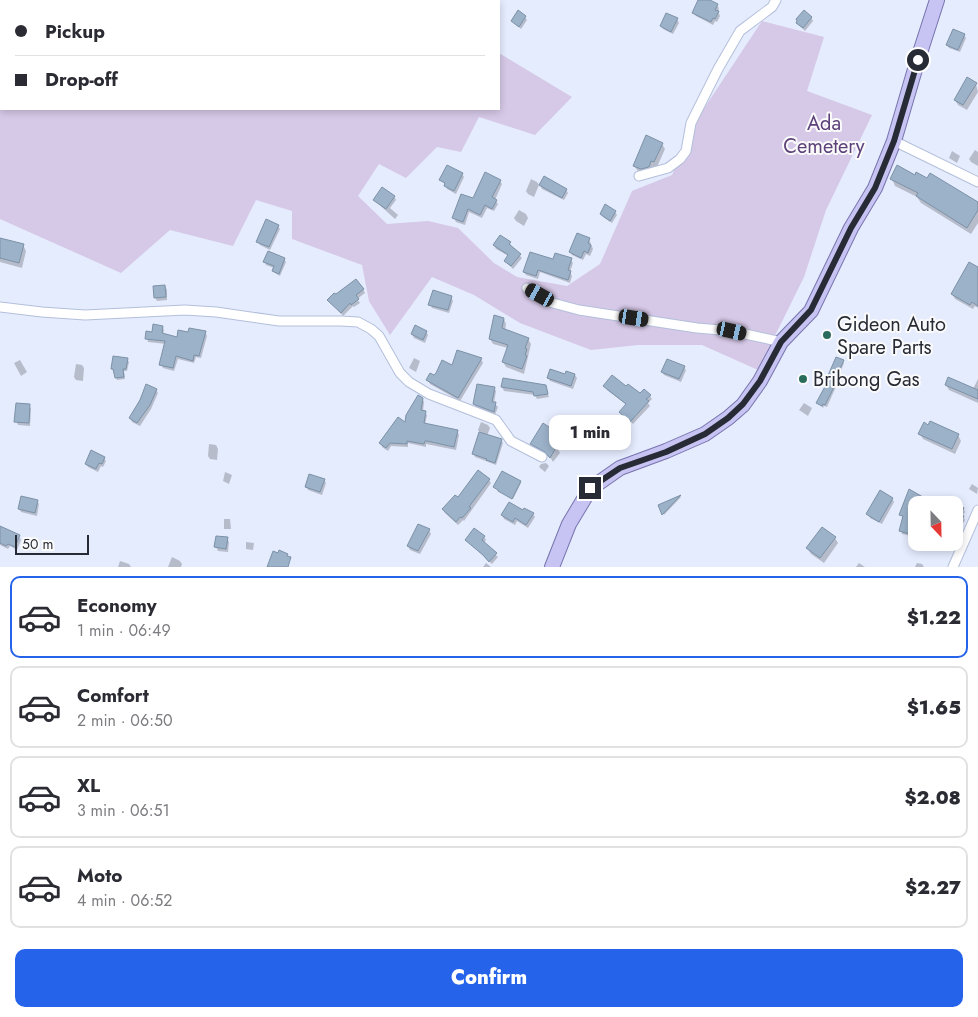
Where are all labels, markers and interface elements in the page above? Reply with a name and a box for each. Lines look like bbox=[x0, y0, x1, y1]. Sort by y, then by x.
text: Pickup bbox=[45, 18, 105, 45]
route start bbox=[907, 49, 929, 71]
text: Drop-off bbox=[45, 66, 118, 93]
park label: Ada Cemetery bbox=[783, 109, 865, 161]
car bbox=[523, 281, 556, 309]
car bbox=[618, 308, 649, 328]
place label: Gideon Auto Spare Parts bbox=[837, 310, 946, 362]
car bbox=[715, 320, 748, 342]
marker: Gideon Auto Spare Parts bbox=[821, 329, 833, 341]
place label: Bribong Gas bbox=[813, 365, 920, 394]
marker: Bribong Gas bbox=[797, 373, 809, 385]
callout: 1 min bbox=[549, 416, 631, 450]
text: 1 min bbox=[570, 421, 610, 444]
route end bbox=[579, 477, 601, 499]
north arrow bbox=[908, 496, 962, 551]
map controls bbox=[908, 496, 963, 551]
scale bar bbox=[15, 532, 89, 555]
text: 50 m bbox=[22, 534, 53, 554]
text: Economy bbox=[77, 592, 157, 619]
icon: car bbox=[17, 595, 62, 640]
text: $1.22 bbox=[907, 604, 961, 631]
text: 1 min · 06:49 bbox=[77, 619, 171, 642]
text: Comfort bbox=[77, 682, 149, 709]
icon: car bbox=[17, 685, 62, 730]
text: $1.65 bbox=[907, 694, 961, 721]
text: 2 min · 06:50 bbox=[77, 709, 173, 732]
text: XL bbox=[77, 772, 100, 799]
icon: car bbox=[17, 775, 62, 820]
text: $2.08 bbox=[904, 784, 961, 811]
text: 3 min · 06:51 bbox=[77, 799, 170, 822]
text: Moto bbox=[77, 862, 122, 889]
icon: car bbox=[17, 865, 62, 910]
text: $2.27 bbox=[905, 874, 961, 901]
text: 4 min · 06:52 bbox=[77, 889, 172, 912]
button: Confirm bbox=[15, 949, 963, 1007]

